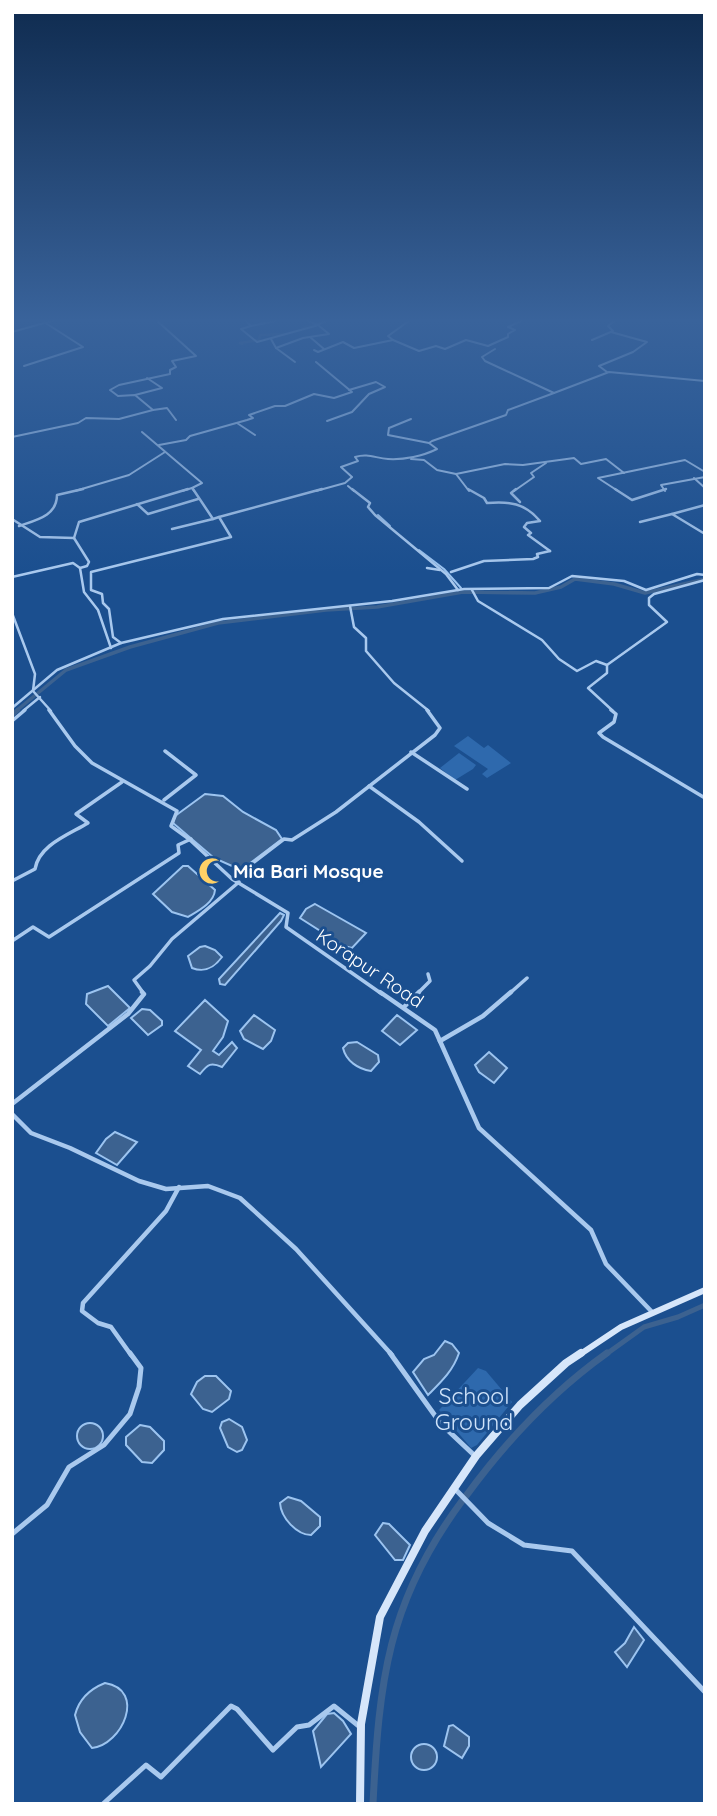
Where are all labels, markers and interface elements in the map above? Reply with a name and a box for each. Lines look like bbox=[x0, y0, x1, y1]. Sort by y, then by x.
mosque icon: Mia Bari Mosque bbox=[197, 856, 227, 886]
place label: Mia Bari Mosque bbox=[233, 859, 384, 883]
street label: Korapur Road bbox=[312, 923, 428, 1013]
park label: School Ground bbox=[435, 1381, 513, 1436]

